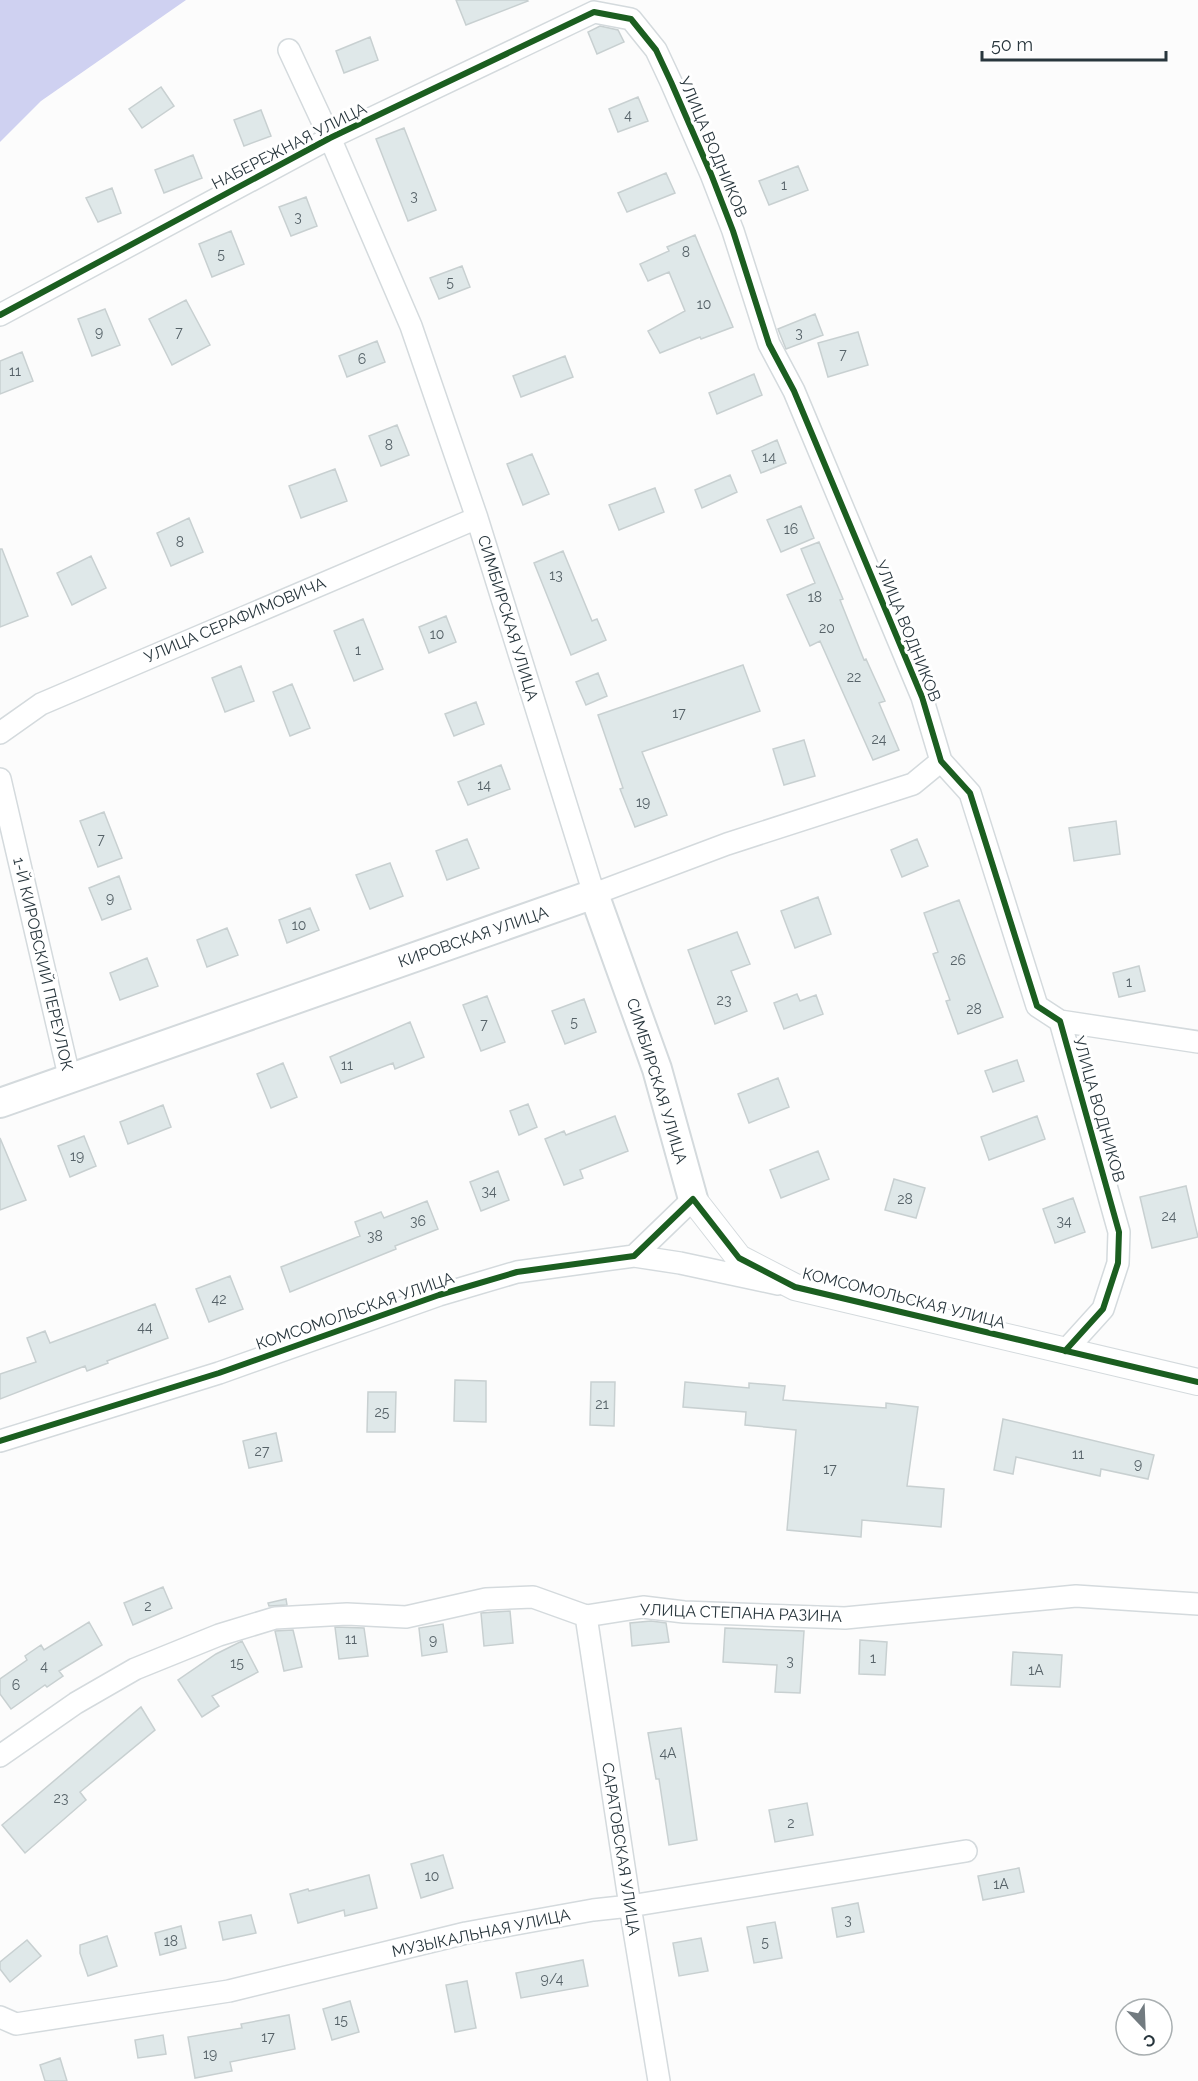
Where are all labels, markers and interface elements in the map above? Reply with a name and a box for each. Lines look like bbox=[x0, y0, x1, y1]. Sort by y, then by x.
scale bar bbox=[982, 24, 1166, 62]
text: 50 m bbox=[991, 34, 1033, 55]
street label: УЛИЦА ВОДНИКОВ bbox=[675, 74, 751, 220]
street label: НАБЕРЕЖНАЯ УЛИЦА bbox=[208, 99, 370, 193]
house number: 4 bbox=[624, 107, 632, 123]
house number: 1 bbox=[781, 177, 787, 193]
house number: 3 bbox=[410, 188, 418, 204]
house number: 3 bbox=[294, 209, 302, 225]
house number: 8 bbox=[682, 244, 690, 260]
house number: 5 bbox=[217, 246, 225, 262]
house number: 5 bbox=[446, 274, 454, 290]
house number: 10 bbox=[697, 296, 711, 312]
house number: 9 bbox=[95, 324, 103, 340]
house number: 7 bbox=[175, 324, 183, 340]
house number: 3 bbox=[795, 325, 803, 341]
house number: 7 bbox=[839, 346, 847, 362]
house number: 6 bbox=[358, 351, 366, 367]
house number: 11 bbox=[9, 363, 21, 379]
house number: 8 bbox=[385, 437, 393, 453]
house number: 14 bbox=[762, 449, 776, 465]
house number: 16 bbox=[784, 521, 798, 537]
street label: СИМБИРСКАЯ УЛИЦА bbox=[474, 533, 542, 703]
house number: 8 bbox=[176, 534, 184, 550]
street label: УЛИЦА ВОДНИКОВ bbox=[871, 558, 945, 704]
house number: 13 bbox=[549, 567, 563, 583]
street label: УЛИЦА СЕРАФИМОВИЧА bbox=[141, 573, 329, 667]
house number: 18 bbox=[808, 589, 822, 605]
house number: 20 bbox=[819, 620, 835, 636]
house number: 10 bbox=[430, 626, 444, 642]
house number: 1 bbox=[355, 642, 361, 658]
house number: 22 bbox=[847, 669, 861, 685]
house number: 17 bbox=[672, 705, 686, 721]
house number: 24 bbox=[872, 731, 887, 747]
house number: 14 bbox=[477, 777, 491, 793]
house number: 19 bbox=[636, 794, 650, 810]
house number: 7 bbox=[97, 831, 105, 847]
street label: 1-Й КИРОВСКИЙ ПЕРЕУЛОК bbox=[9, 855, 77, 1073]
house number: 9 bbox=[106, 890, 114, 906]
street label: КИРОВСКАЯ УЛИЦА bbox=[396, 902, 551, 972]
house number: 10 bbox=[292, 917, 306, 933]
house number: 26 bbox=[950, 952, 966, 968]
house number: 1 bbox=[1126, 974, 1132, 990]
house number: 23 bbox=[717, 992, 731, 1008]
street label: СИМБИРСКАЯ УЛИЦА bbox=[623, 996, 691, 1166]
house number: 28 bbox=[966, 1001, 982, 1017]
house number: 5 bbox=[570, 1014, 578, 1030]
house number: 7 bbox=[480, 1016, 488, 1032]
street label: УЛИЦА ВОДНИКОВ bbox=[1069, 1034, 1129, 1184]
house number: 11 bbox=[341, 1057, 353, 1073]
house number: 19 bbox=[70, 1148, 84, 1164]
house number: 34 bbox=[481, 1183, 497, 1199]
house number: 28 bbox=[897, 1191, 913, 1207]
house number: 24 bbox=[1162, 1208, 1177, 1224]
house number: 36 bbox=[410, 1213, 426, 1229]
house number: 34 bbox=[1056, 1213, 1072, 1229]
house number: 38 bbox=[367, 1228, 383, 1244]
street label: КОМСОМОЛЬСКАЯ УЛИЦА bbox=[801, 1264, 1008, 1332]
street label: КОМСОМОЛЬСКАЯ УЛИЦА bbox=[253, 1268, 457, 1354]
house number: 42 bbox=[212, 1291, 226, 1307]
house number: 44 bbox=[137, 1319, 153, 1335]
house number: 21 bbox=[595, 1396, 609, 1412]
house number: 25 bbox=[375, 1404, 390, 1420]
house number: 27 bbox=[255, 1443, 270, 1459]
house number: 11 bbox=[1072, 1446, 1084, 1462]
house number: 9 bbox=[1134, 1456, 1142, 1472]
house number: 17 bbox=[823, 1461, 837, 1477]
house number: 2 bbox=[144, 1598, 152, 1614]
street label: УЛИЦА СТЕПАНА РАЗИНА bbox=[640, 1600, 842, 1626]
house number: 11 bbox=[345, 1631, 357, 1647]
house number: 9 bbox=[429, 1632, 437, 1648]
house number: 1 bbox=[870, 1650, 876, 1666]
house number: 3 bbox=[786, 1653, 794, 1669]
house number: 15 bbox=[230, 1655, 244, 1671]
house number: 4 bbox=[40, 1658, 48, 1674]
house number: 1А bbox=[1028, 1662, 1044, 1678]
house number: 6 bbox=[12, 1677, 20, 1693]
house number: 4А bbox=[659, 1745, 677, 1761]
street label: САРАТОВСКАЯ УЛИЦА bbox=[598, 1761, 644, 1937]
house number: 23 bbox=[54, 1790, 68, 1806]
house number: 2 bbox=[787, 1815, 795, 1831]
house number: 10 bbox=[425, 1868, 439, 1884]
house number: 1А bbox=[993, 1876, 1009, 1892]
street label: МУЗЫКАЛЬНАЯ УЛИЦА bbox=[390, 1905, 572, 1961]
house number: 3 bbox=[844, 1912, 852, 1928]
house number: 18 bbox=[164, 1933, 178, 1949]
house number: 5 bbox=[761, 1934, 769, 1950]
house number: 9/4 bbox=[540, 1971, 564, 1987]
north arrow bbox=[1114, 1997, 1174, 2057]
house number: 15 bbox=[334, 2012, 348, 2028]
house number: 17 bbox=[261, 2029, 275, 2045]
text: С bbox=[1141, 2029, 1158, 2051]
house number: 19 bbox=[203, 2046, 217, 2062]

